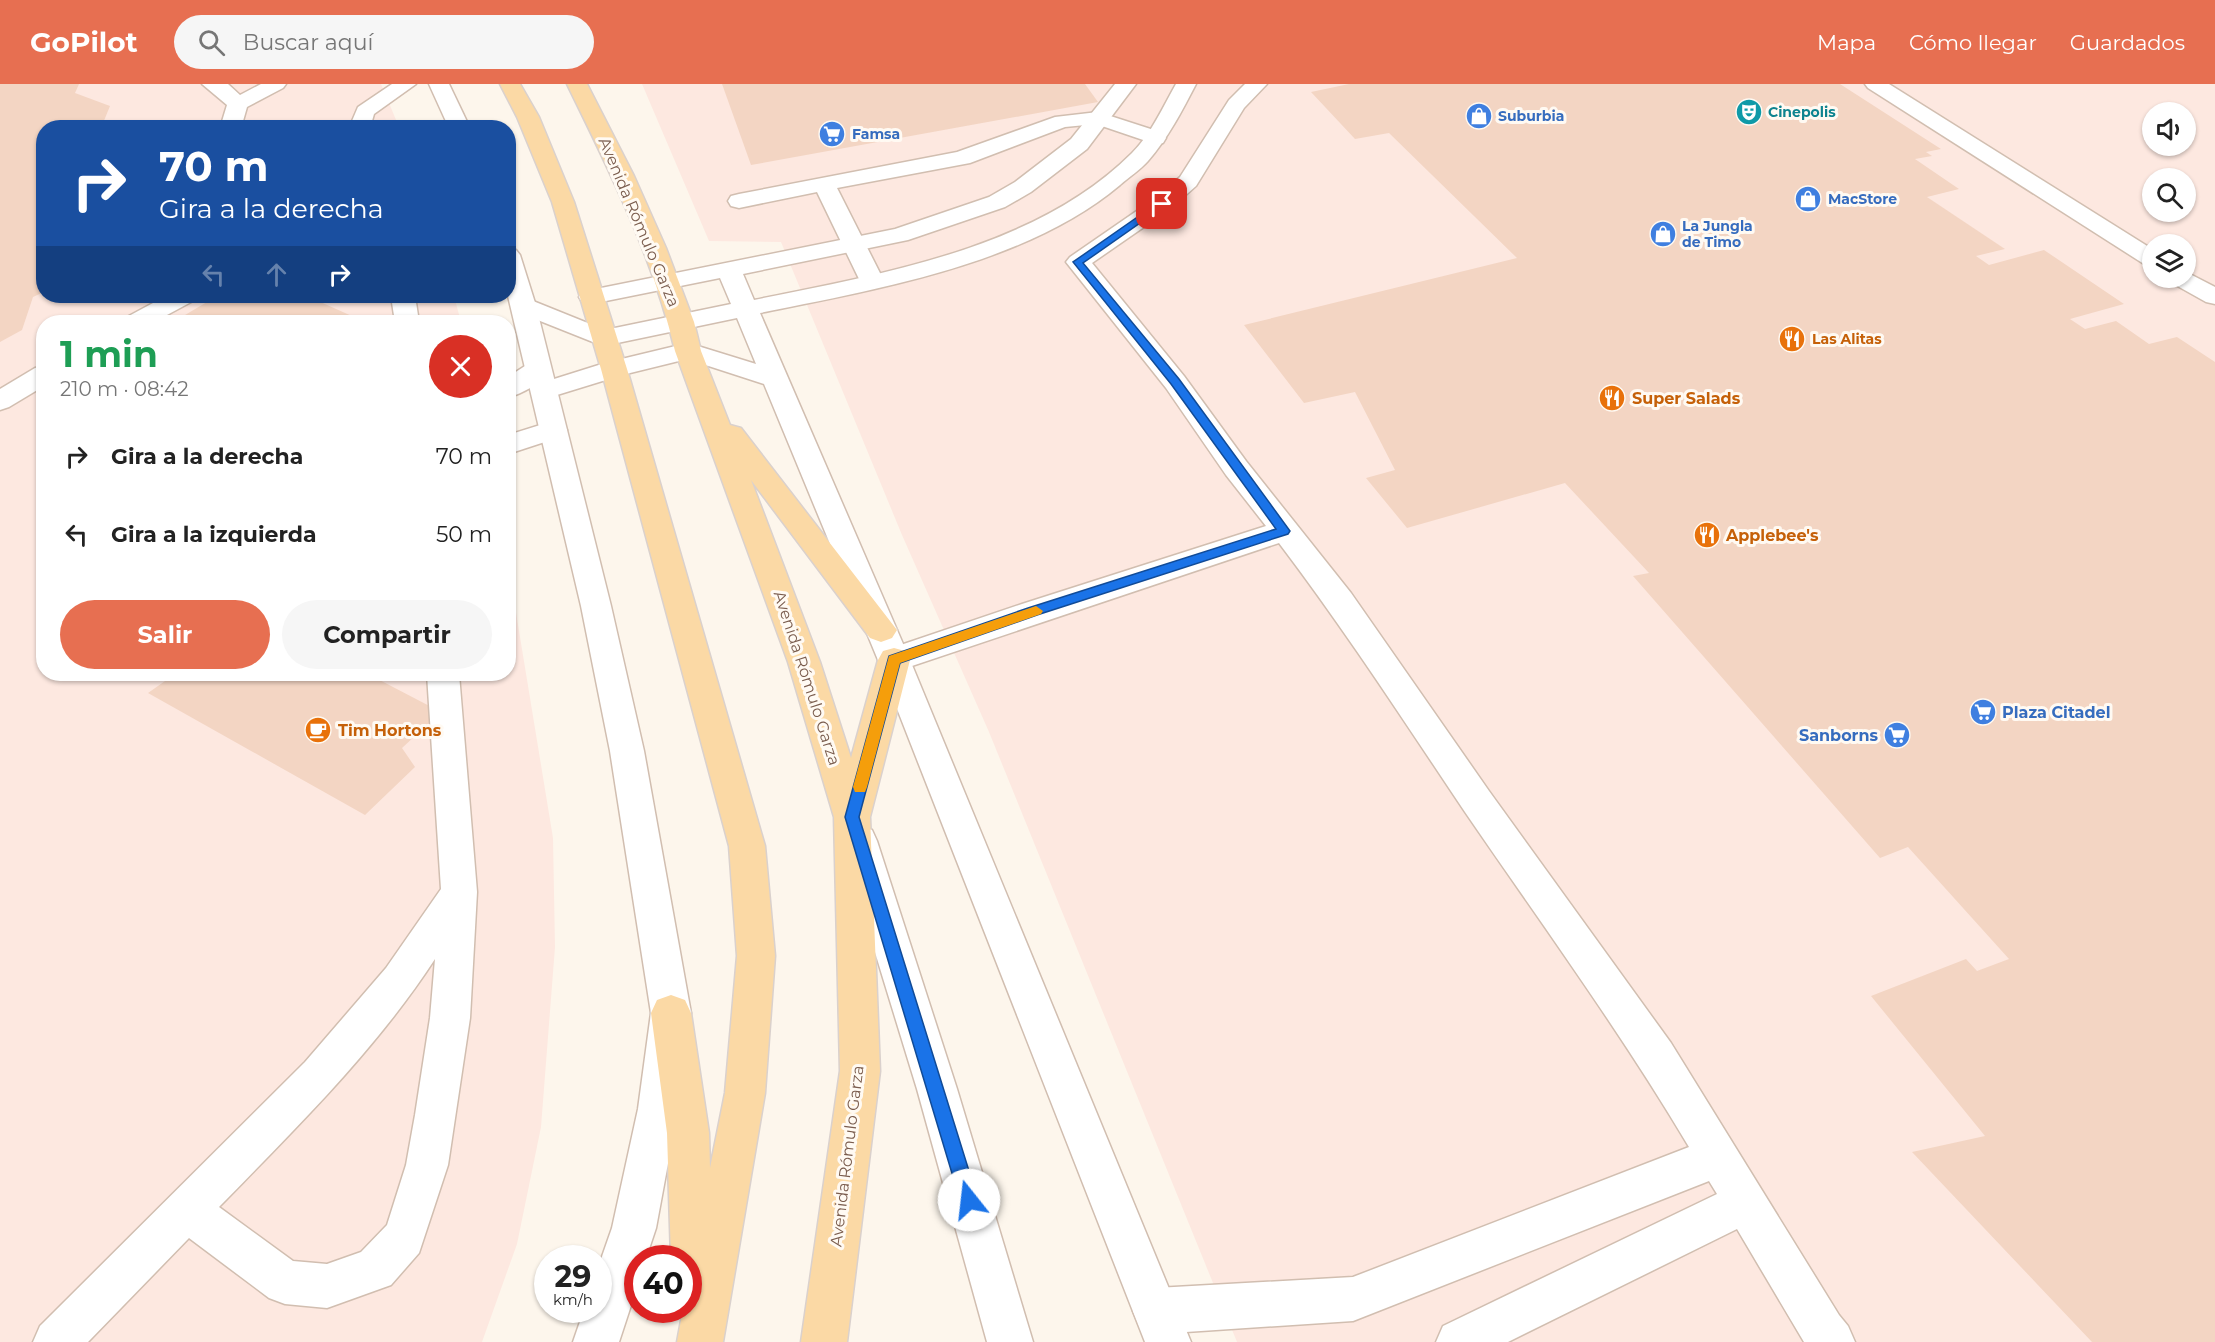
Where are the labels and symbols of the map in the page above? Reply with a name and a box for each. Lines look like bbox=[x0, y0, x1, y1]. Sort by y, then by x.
theatre icon: Cinepolis bbox=[1734, 97, 1764, 127]
shop icon: Suburbia bbox=[1464, 101, 1494, 131]
place label: Cinepolis bbox=[1768, 103, 1836, 121]
place label: Suburbia bbox=[1498, 107, 1564, 125]
supermarket icon: Famsa bbox=[817, 119, 847, 149]
place label: Famsa bbox=[852, 125, 900, 143]
street label: Avenida Rómulo Garza bbox=[595, 134, 683, 310]
pin bbox=[1136, 178, 1187, 229]
shop icon: MacStore bbox=[1793, 184, 1823, 214]
place label: MacStore bbox=[1828, 190, 1897, 208]
place label: La Jungla de Timo bbox=[1682, 217, 1753, 251]
shop icon: La Jungla de Timo bbox=[1648, 219, 1678, 249]
restaurant icon: Las Alitas bbox=[1777, 324, 1807, 354]
place label: Las Alitas bbox=[1812, 330, 1882, 348]
restaurant icon: Super Salads bbox=[1597, 383, 1627, 413]
place label: Super Salads bbox=[1632, 389, 1741, 408]
restaurant icon: Applebee's bbox=[1692, 520, 1722, 550]
place label: Applebee's bbox=[1725, 526, 1819, 545]
street label: Avenida Rómulo Garza bbox=[770, 588, 844, 768]
supermarket icon: Plaza Citadel bbox=[1968, 697, 1998, 727]
place label: Plaza Citadel bbox=[2002, 703, 2110, 722]
cafe icon: Tim Hortons bbox=[303, 715, 333, 745]
supermarket icon: Sanborns bbox=[1882, 720, 1912, 750]
place label: Tim Hortons bbox=[338, 721, 442, 740]
place label: Sanborns bbox=[1799, 726, 1879, 745]
street label: Avenida Rómulo Garza bbox=[826, 1064, 868, 1248]
position arrow bbox=[937, 1168, 1001, 1232]
speed limit sign: 40 bbox=[624, 1245, 702, 1323]

